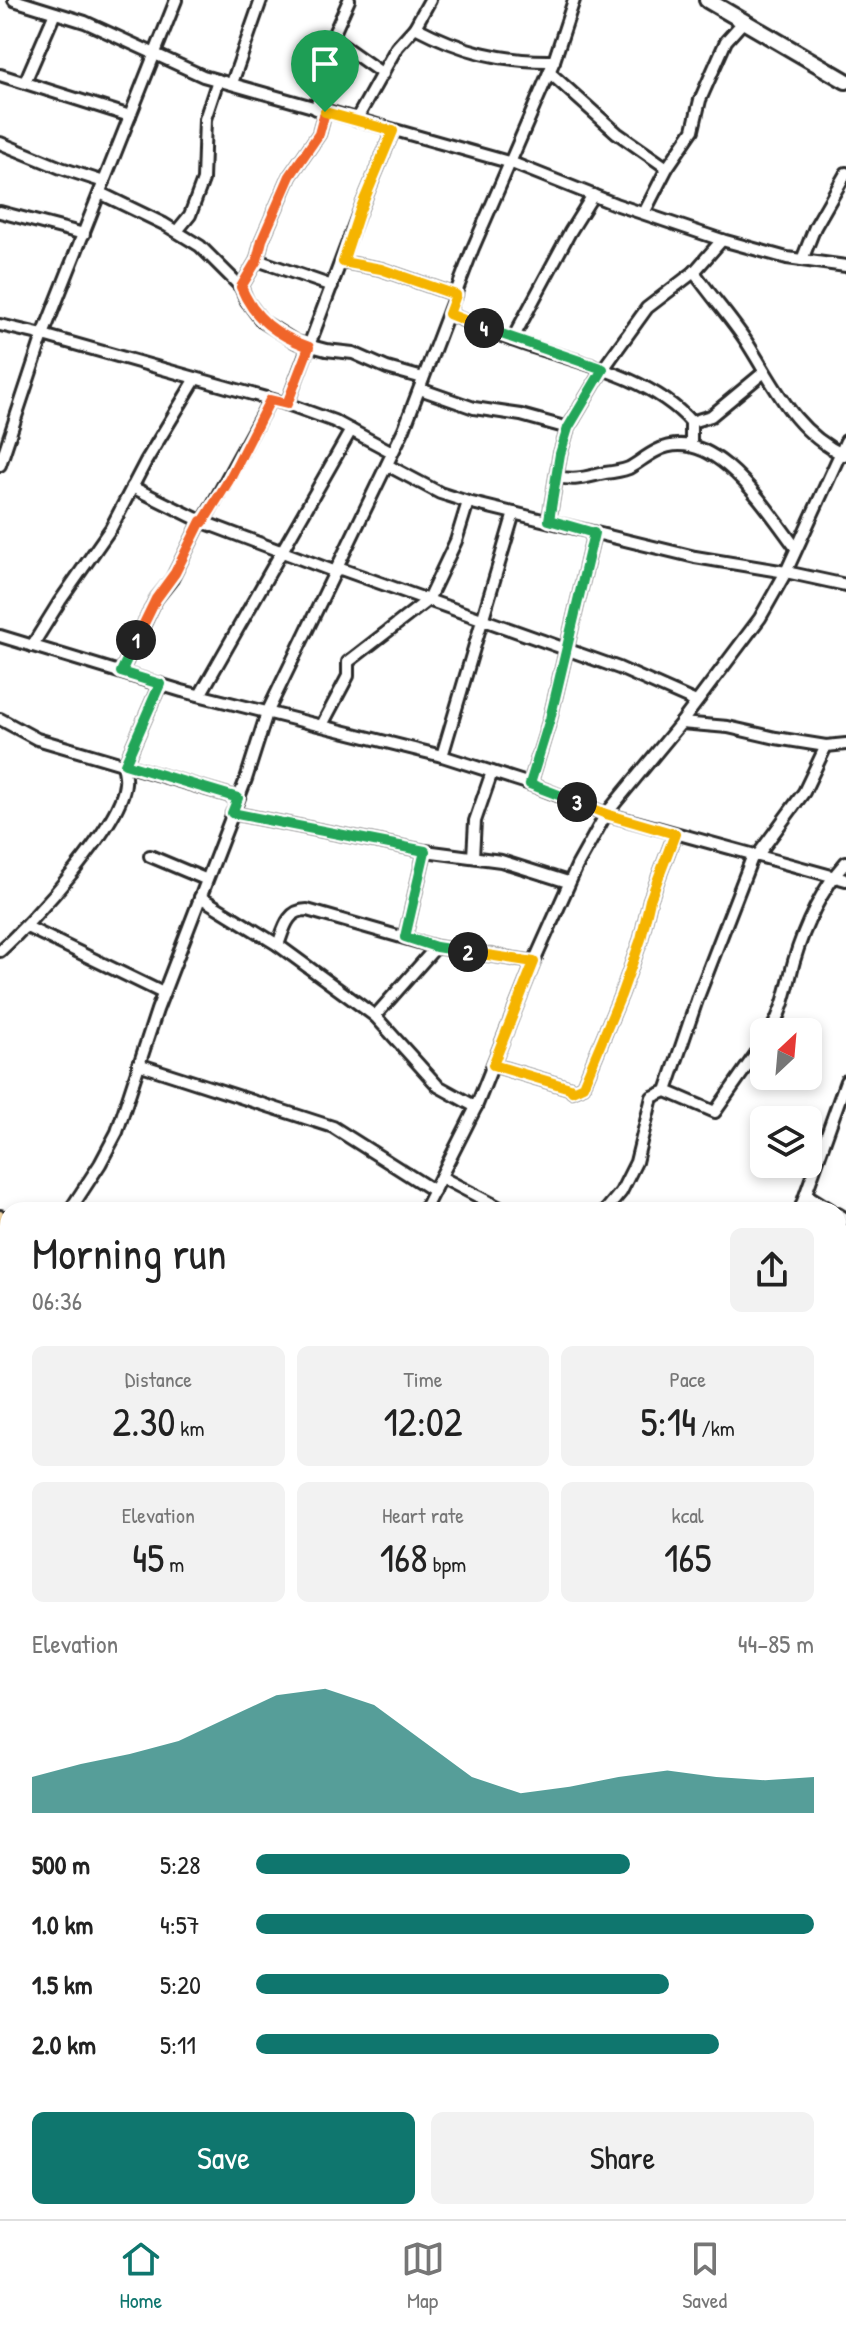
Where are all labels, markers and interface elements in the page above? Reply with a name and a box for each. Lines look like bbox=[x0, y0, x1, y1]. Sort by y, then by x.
pin bbox=[291, 30, 359, 112]
icon: arrive bbox=[303, 42, 347, 86]
pin: 4 bbox=[464, 308, 504, 348]
text: 4 bbox=[480, 313, 488, 343]
pin: 1 bbox=[116, 620, 156, 660]
text: 1 bbox=[132, 625, 140, 655]
pin: 3 bbox=[557, 782, 597, 822]
text: 3 bbox=[572, 787, 582, 817]
pin: 2 bbox=[448, 932, 488, 972]
text: 2 bbox=[463, 937, 473, 967]
north arrow bbox=[750, 1018, 822, 1090]
map controls bbox=[750, 1018, 822, 1178]
button: layers bbox=[750, 1106, 822, 1178]
text: Morning run bbox=[32, 1223, 227, 1283]
button: share bbox=[730, 1228, 814, 1312]
text: 06:36 bbox=[32, 1283, 82, 1318]
text: Distance bbox=[125, 1364, 192, 1394]
text: Time bbox=[404, 1364, 442, 1394]
text: Pace bbox=[669, 1364, 706, 1394]
text: 2.30 bbox=[112, 1394, 175, 1448]
text: 12:02 bbox=[383, 1394, 463, 1448]
text: 5:14 bbox=[641, 1394, 696, 1448]
text: km bbox=[175, 1413, 204, 1443]
text: /km bbox=[696, 1413, 735, 1443]
text: Elevation bbox=[122, 1500, 195, 1530]
text: Heart rate bbox=[382, 1500, 464, 1530]
text: kcal bbox=[672, 1500, 704, 1530]
text: 45 bbox=[132, 1530, 164, 1584]
text: 168 bbox=[380, 1530, 428, 1584]
text: 165 bbox=[664, 1530, 711, 1584]
text: m bbox=[164, 1549, 184, 1579]
text: bpm bbox=[428, 1549, 466, 1579]
text: Elevation bbox=[32, 1626, 118, 1661]
text: 44–85 m bbox=[738, 1626, 814, 1661]
text: 500 m bbox=[32, 1847, 90, 1882]
text: 5:28 bbox=[160, 1847, 200, 1882]
text: 1.0 km bbox=[32, 1907, 93, 1942]
text: 4:57 bbox=[160, 1907, 200, 1942]
text: 1.5 km bbox=[32, 1967, 92, 2002]
text: 5:20 bbox=[160, 1967, 201, 2002]
text: 2.0 km bbox=[32, 2027, 96, 2062]
text: 5:11 bbox=[160, 2027, 196, 2062]
button: Save bbox=[32, 2112, 415, 2204]
button: Share bbox=[431, 2112, 814, 2204]
tab: Home bbox=[119, 2237, 163, 2315]
tab: Map bbox=[401, 2237, 445, 2315]
tab: Saved bbox=[682, 2237, 727, 2315]

